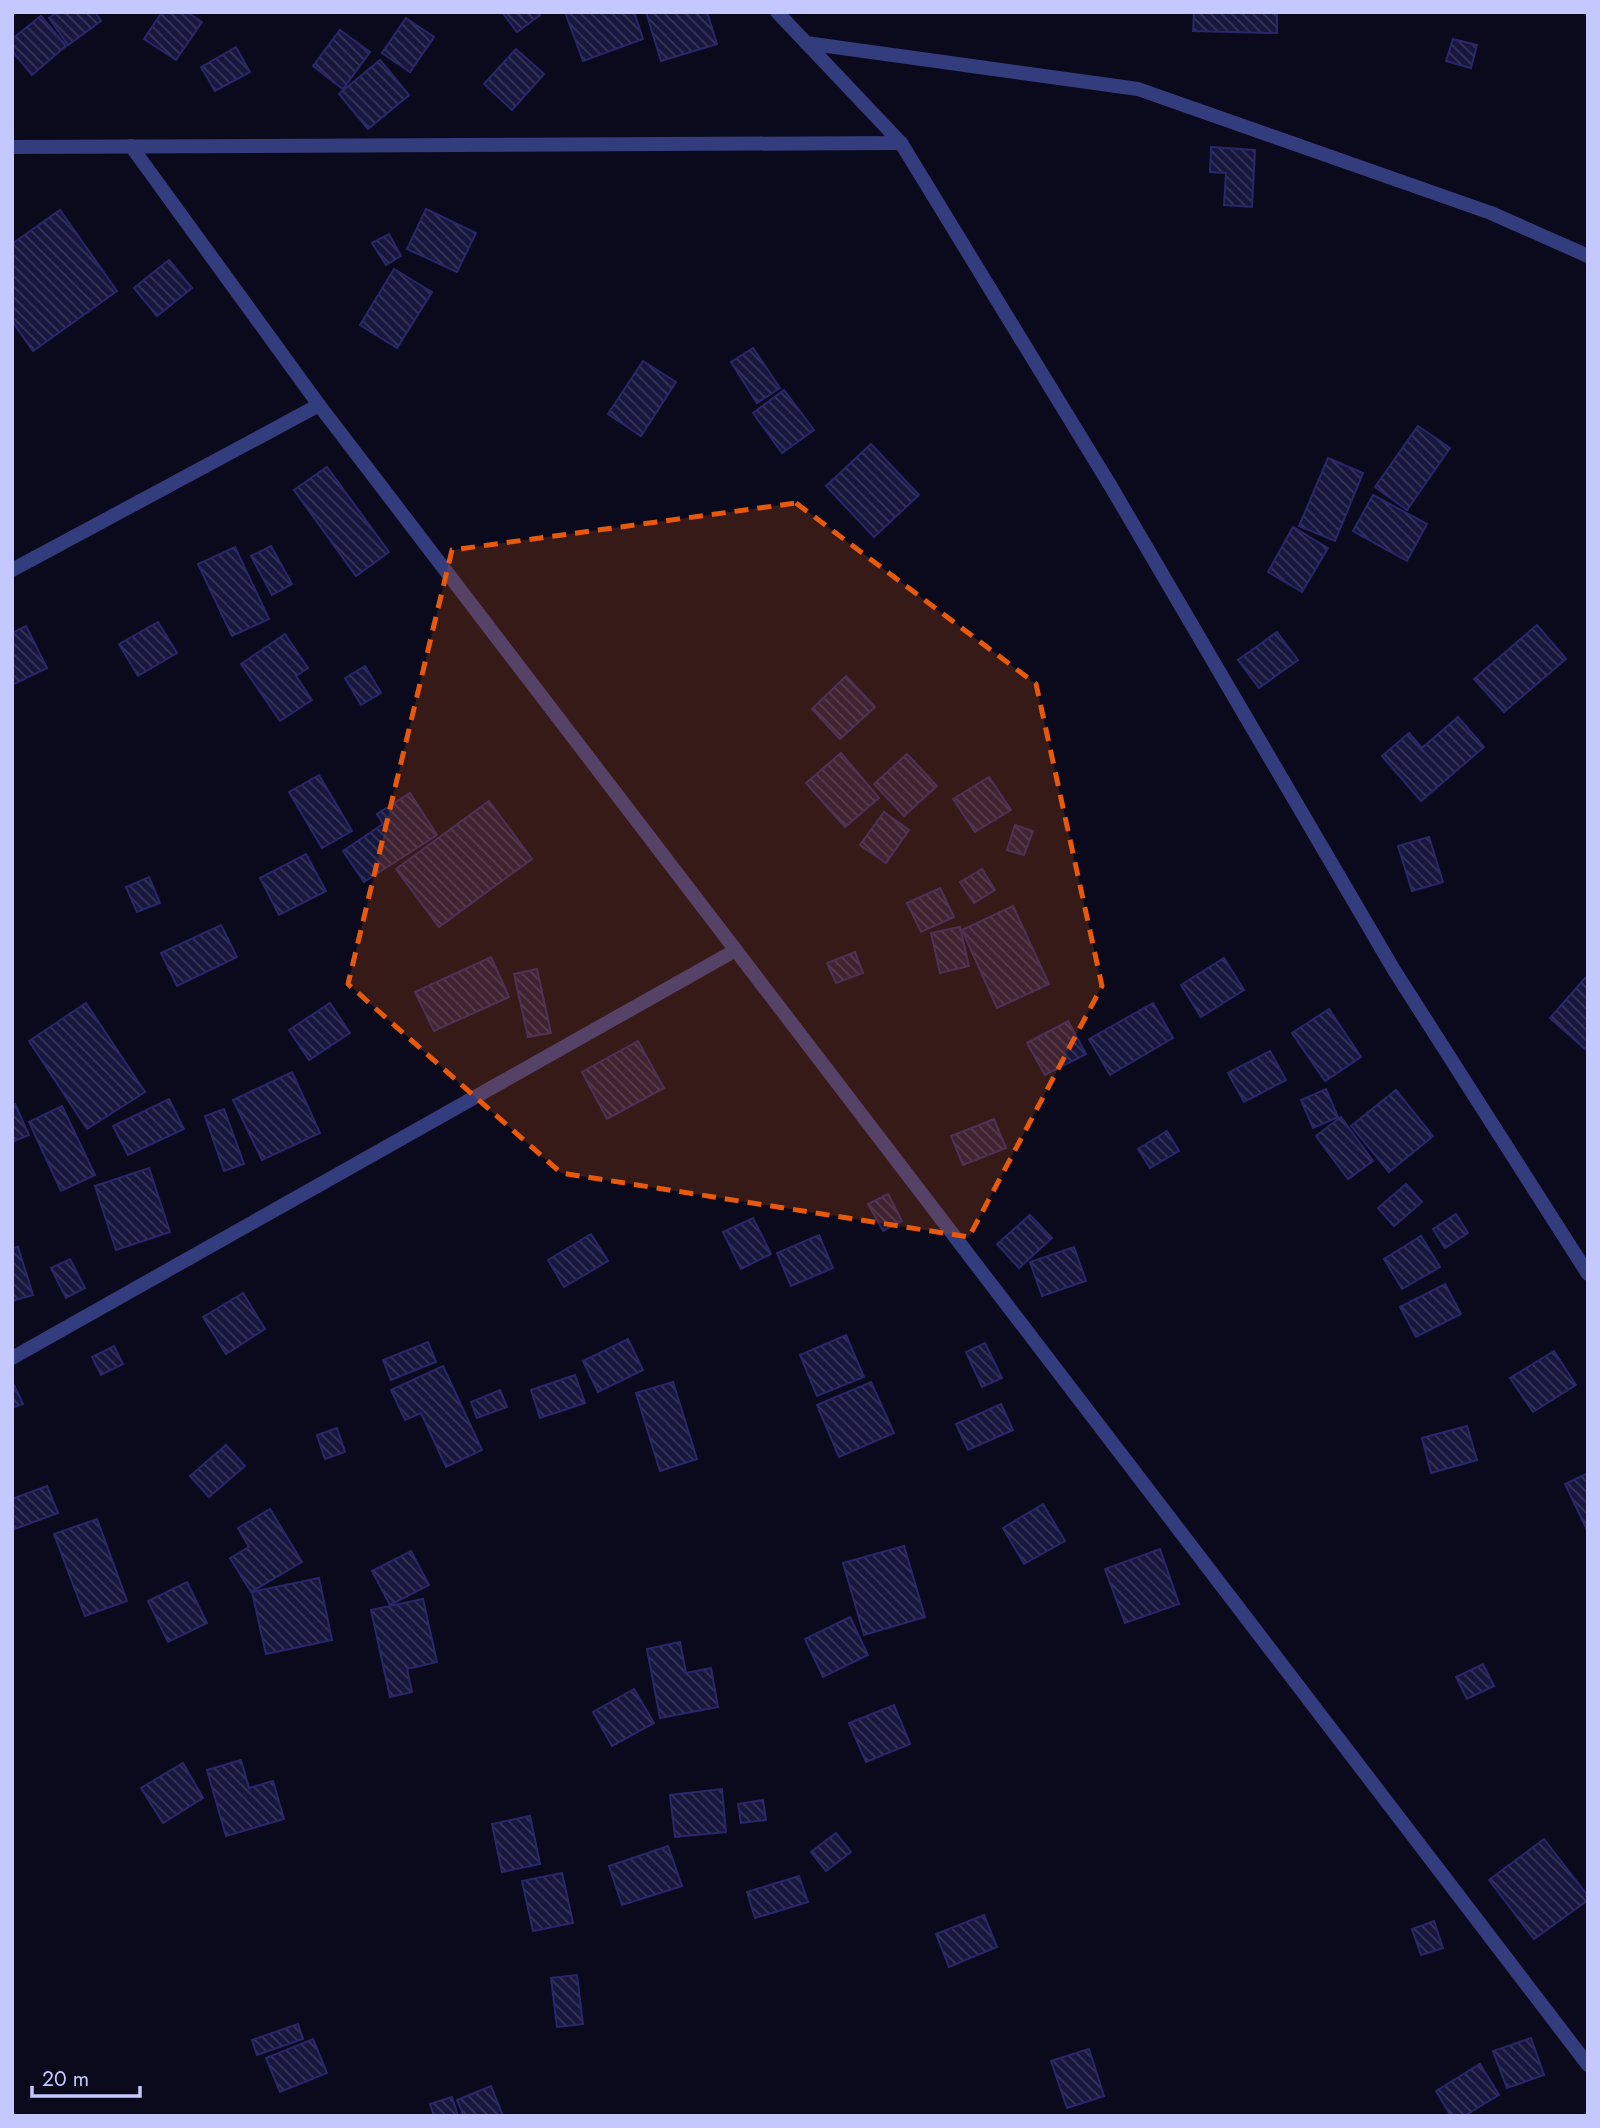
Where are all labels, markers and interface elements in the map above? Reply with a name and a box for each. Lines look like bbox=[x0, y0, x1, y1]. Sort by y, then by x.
scale bar bbox=[32, 2054, 140, 2098]
text: 20 m bbox=[42, 2064, 89, 2094]

